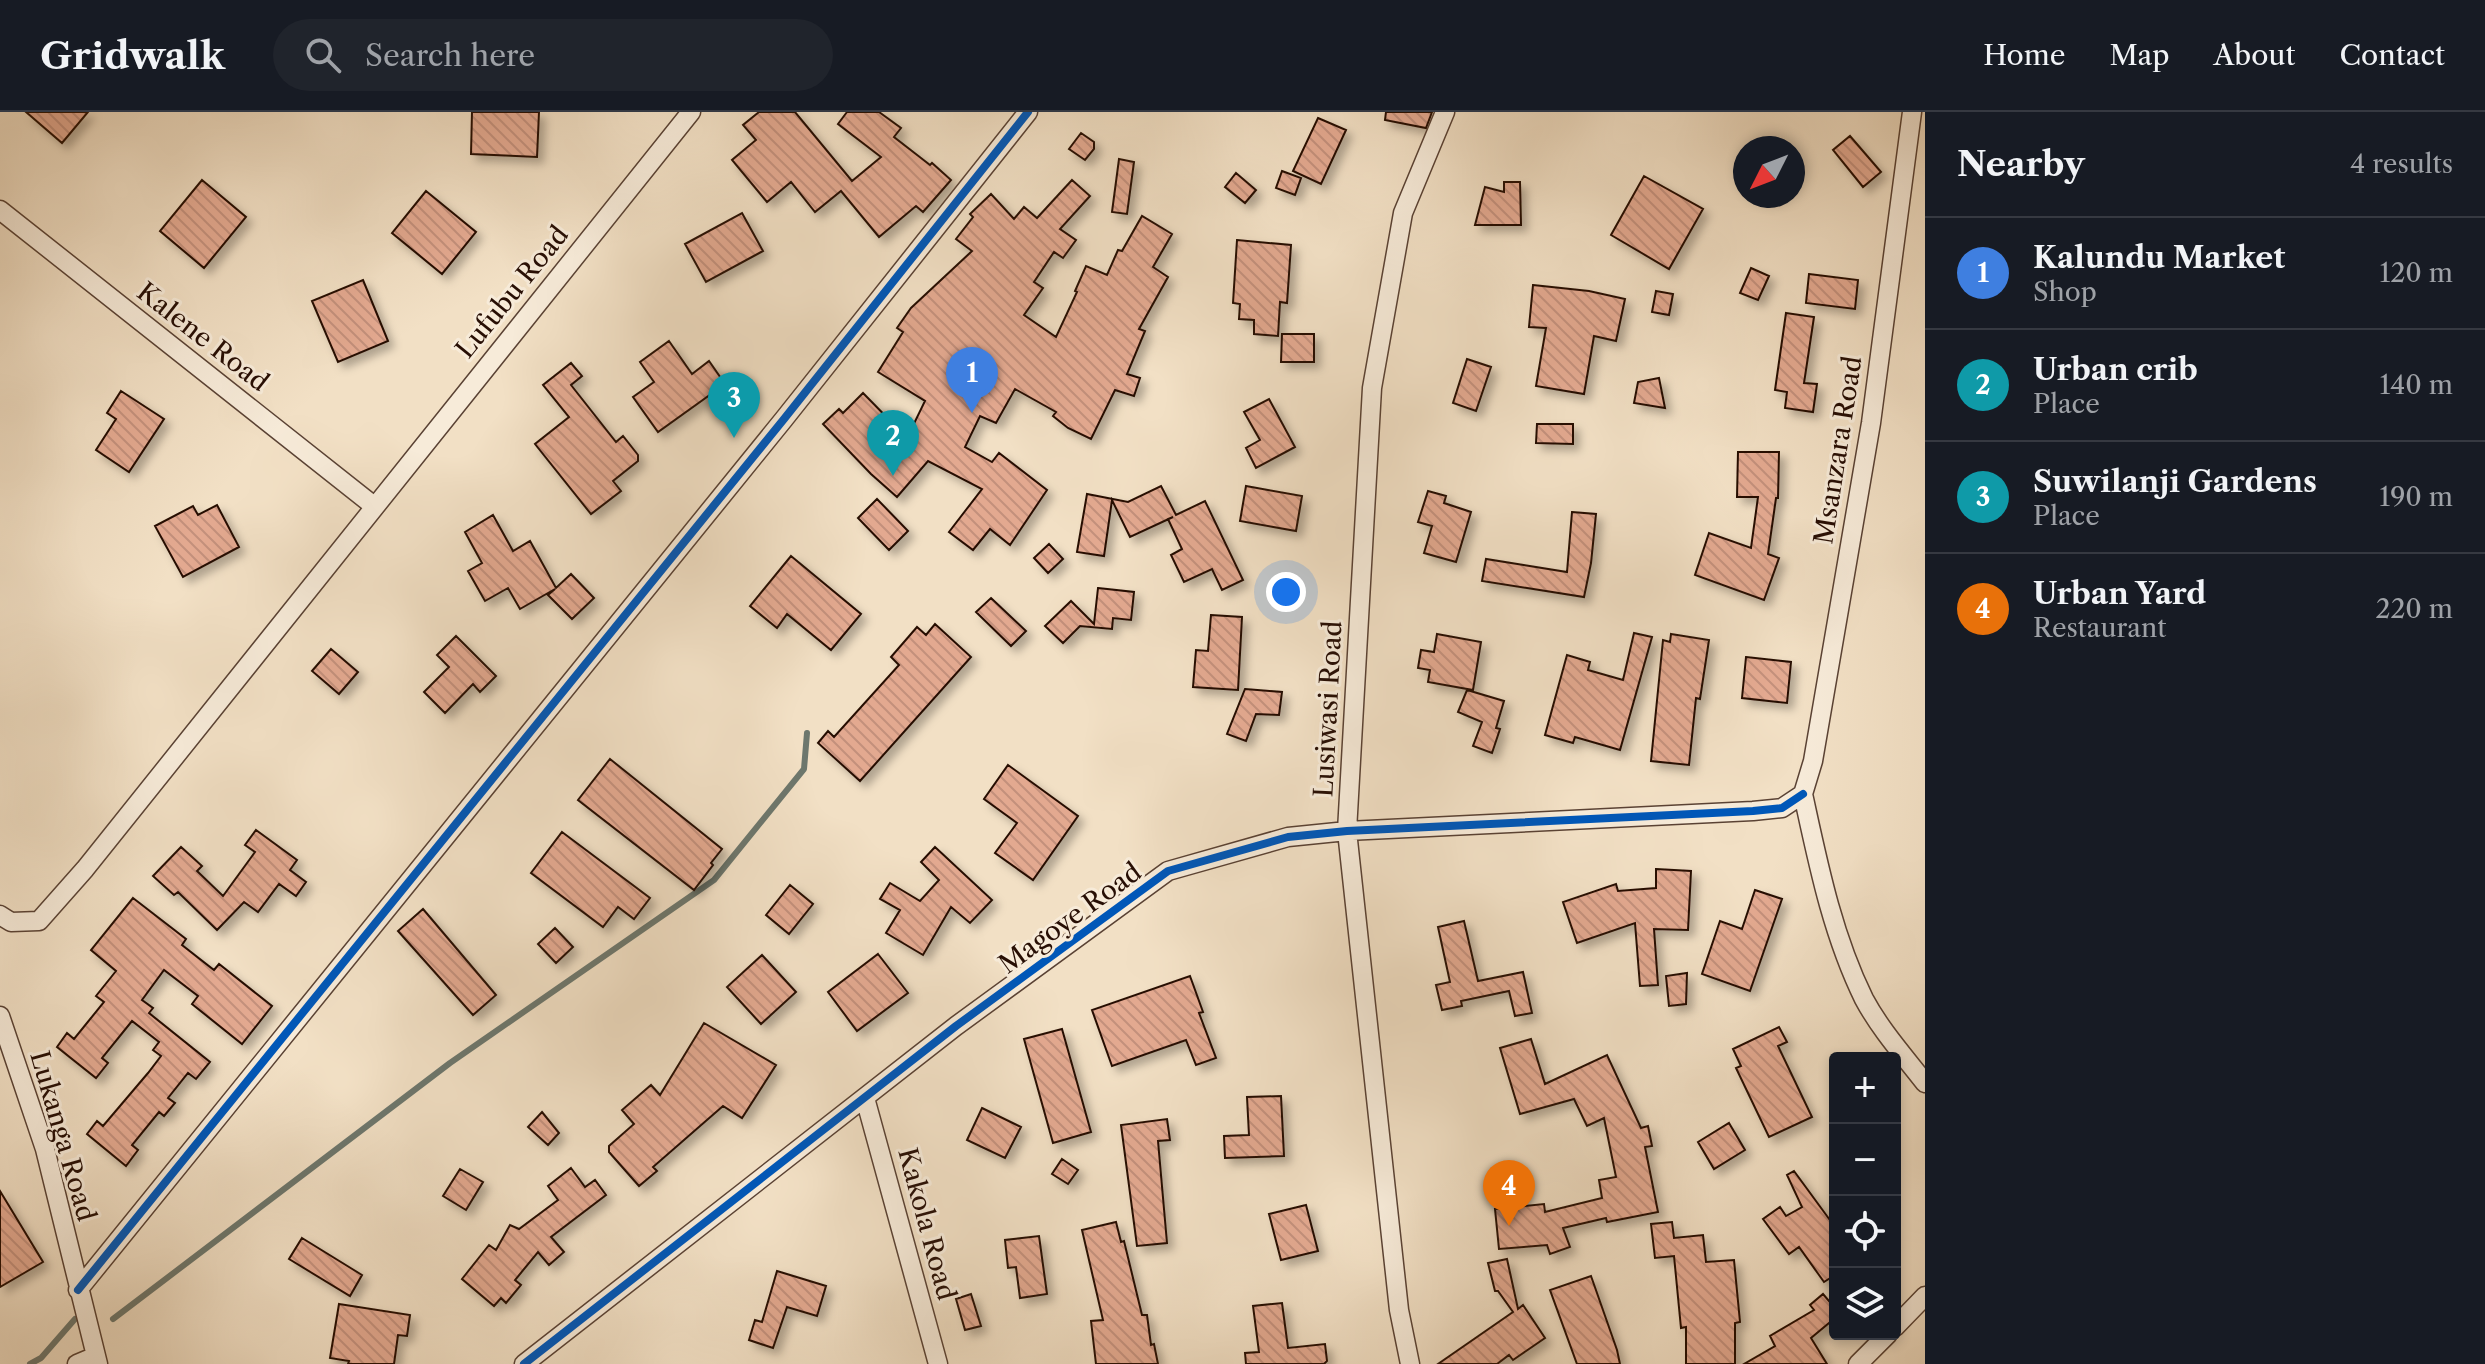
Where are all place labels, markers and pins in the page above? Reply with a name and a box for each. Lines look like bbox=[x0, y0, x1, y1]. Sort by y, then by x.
pin: 1 bbox=[946, 347, 998, 413]
pin: 3 bbox=[708, 372, 760, 438]
pin: 2 bbox=[867, 410, 919, 476]
pin: 4 bbox=[1483, 1160, 1535, 1226]

